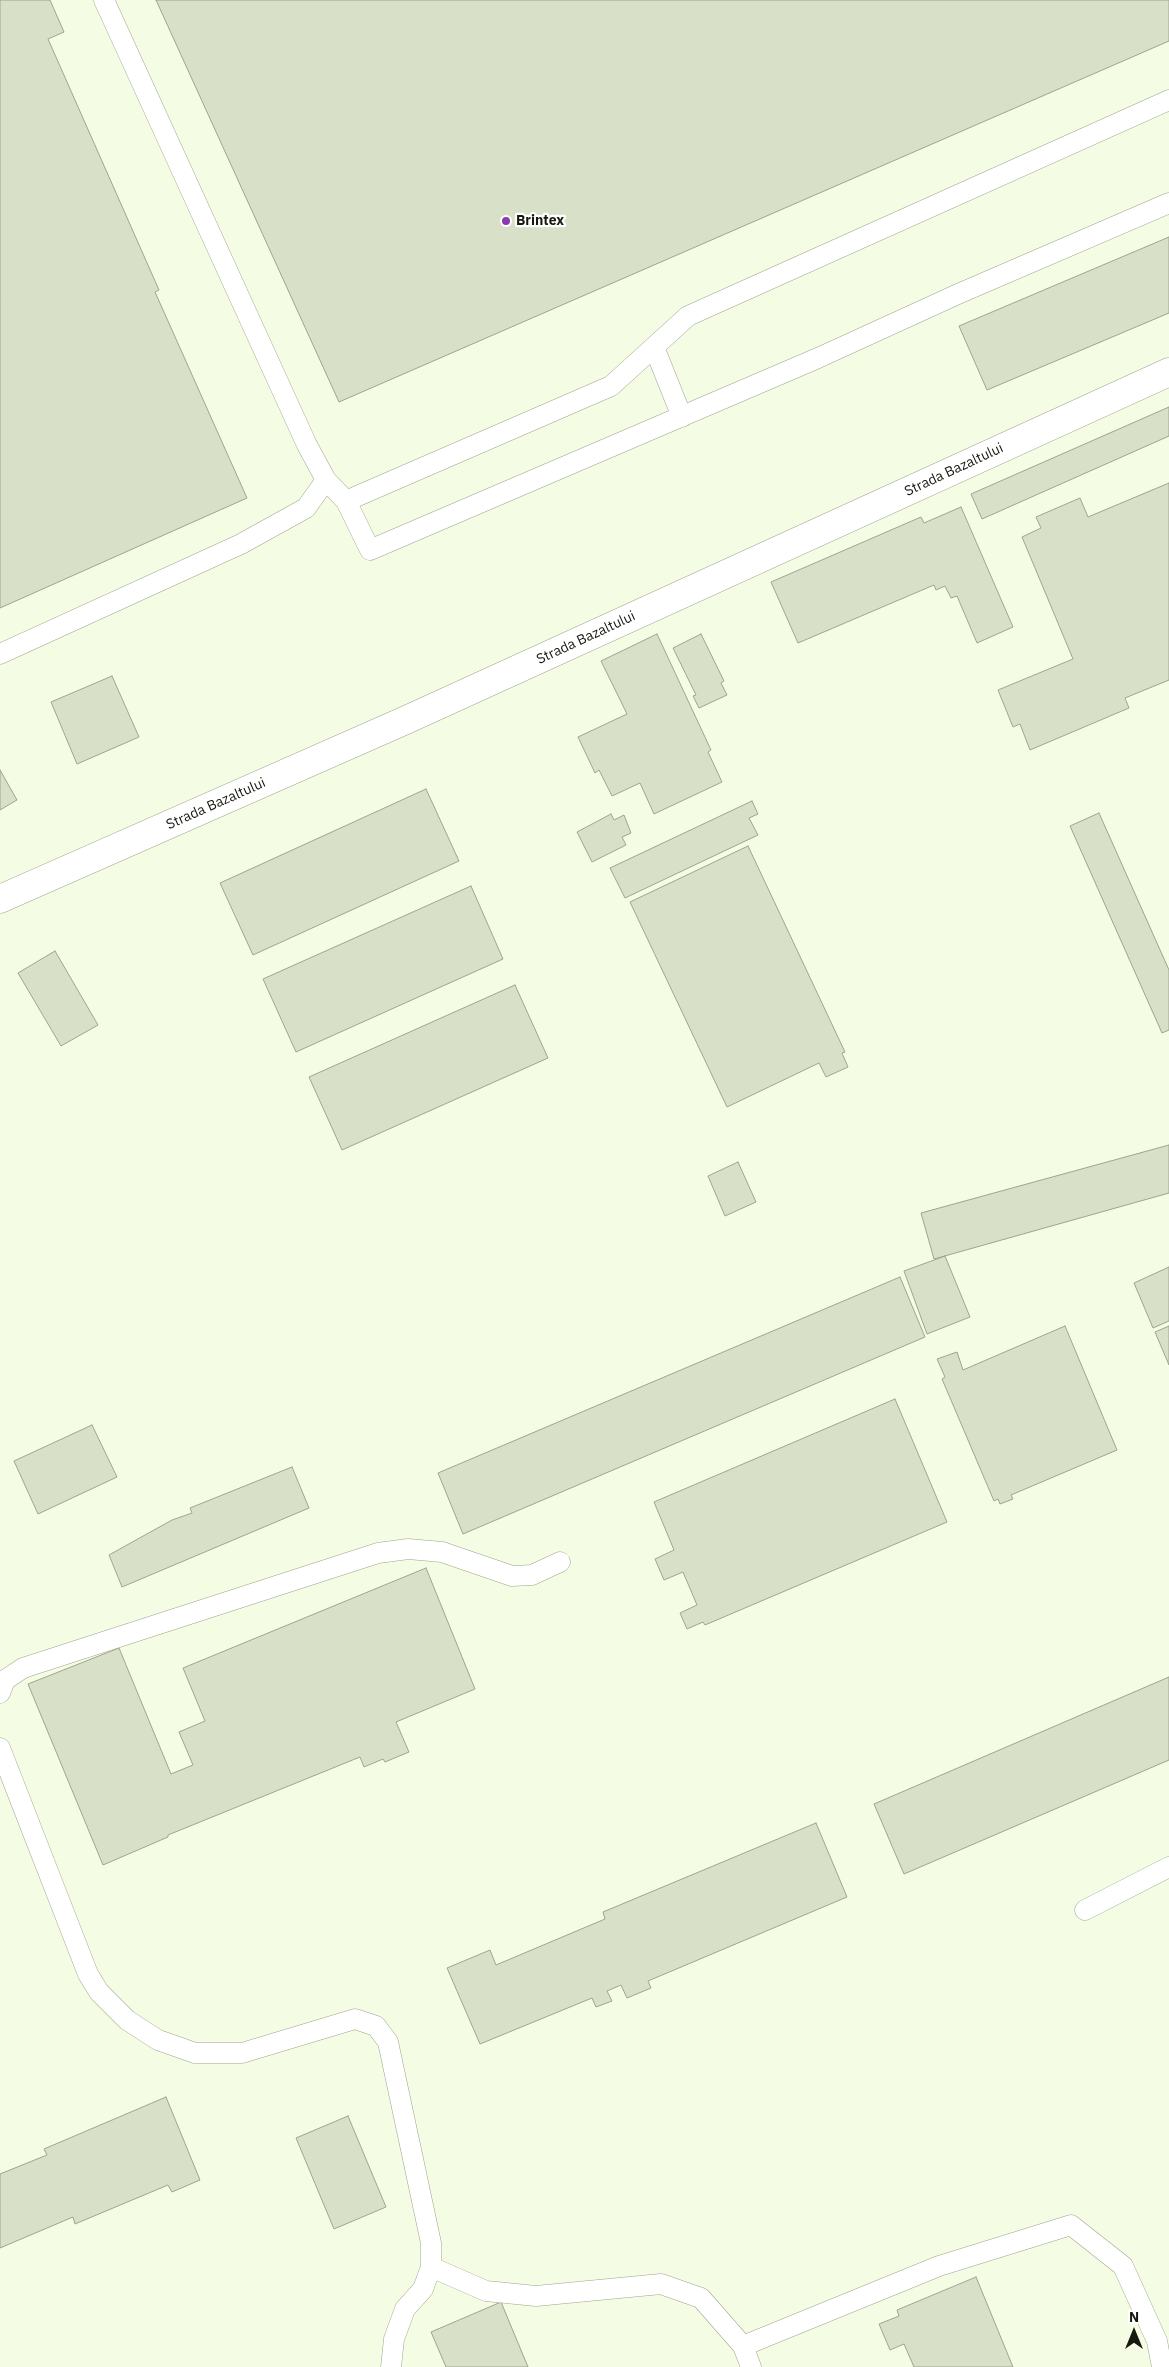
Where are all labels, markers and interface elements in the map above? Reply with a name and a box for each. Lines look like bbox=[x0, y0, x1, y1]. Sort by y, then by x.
place label: Brintex bbox=[516, 213, 564, 229]
marker: Brintex bbox=[500, 215, 512, 227]
street label: Strada Bazaltului bbox=[902, 440, 1006, 500]
street label: Strada Bazaltului bbox=[534, 608, 638, 668]
street label: Strada Bazaltului bbox=[164, 775, 268, 833]
north arrow bbox=[1109, 2307, 1159, 2357]
text: N bbox=[1129, 2308, 1139, 2326]

